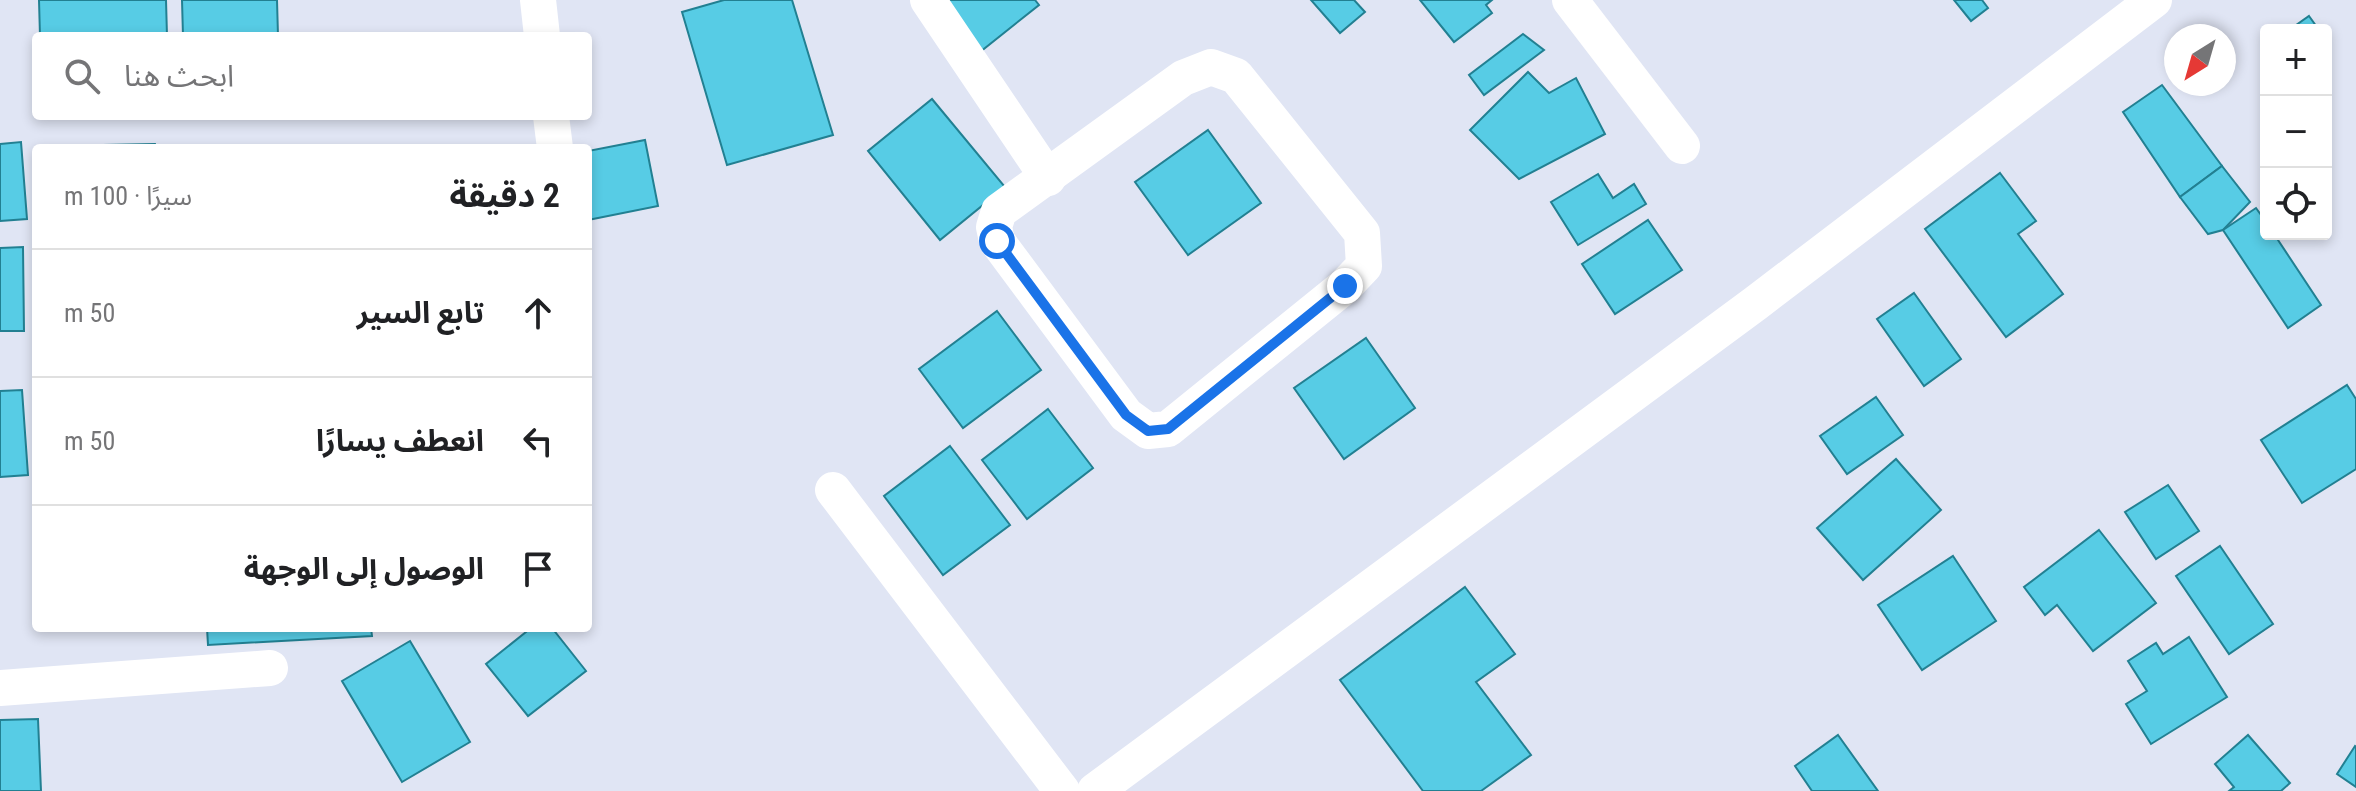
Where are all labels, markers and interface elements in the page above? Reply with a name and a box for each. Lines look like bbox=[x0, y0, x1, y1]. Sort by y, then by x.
north arrow bbox=[2164, 24, 2236, 96]
map controls bbox=[2260, 24, 2332, 240]
button: + bbox=[2260, 24, 2332, 96]
search box bbox=[32, 32, 592, 120]
icon: search bbox=[60, 54, 104, 98]
text: ابحث هنا bbox=[124, 58, 234, 93]
button: − bbox=[2260, 96, 2332, 168]
button: locate bbox=[2260, 168, 2332, 240]
text: 2 دقيقة bbox=[449, 175, 560, 215]
text: سيرًا · 100 m bbox=[64, 181, 192, 211]
route start bbox=[979, 223, 1015, 259]
route end bbox=[1327, 268, 1363, 304]
icon: ahead bbox=[516, 291, 560, 335]
text: تابع السير bbox=[357, 295, 484, 330]
text: 50 m bbox=[64, 298, 115, 328]
icon: left bbox=[516, 419, 560, 463]
text: انعطف يسارًا bbox=[316, 423, 484, 458]
text: 50 m bbox=[64, 426, 115, 456]
icon: arrive bbox=[516, 547, 560, 591]
text: الوصول إلى الوجهة bbox=[244, 551, 484, 586]

